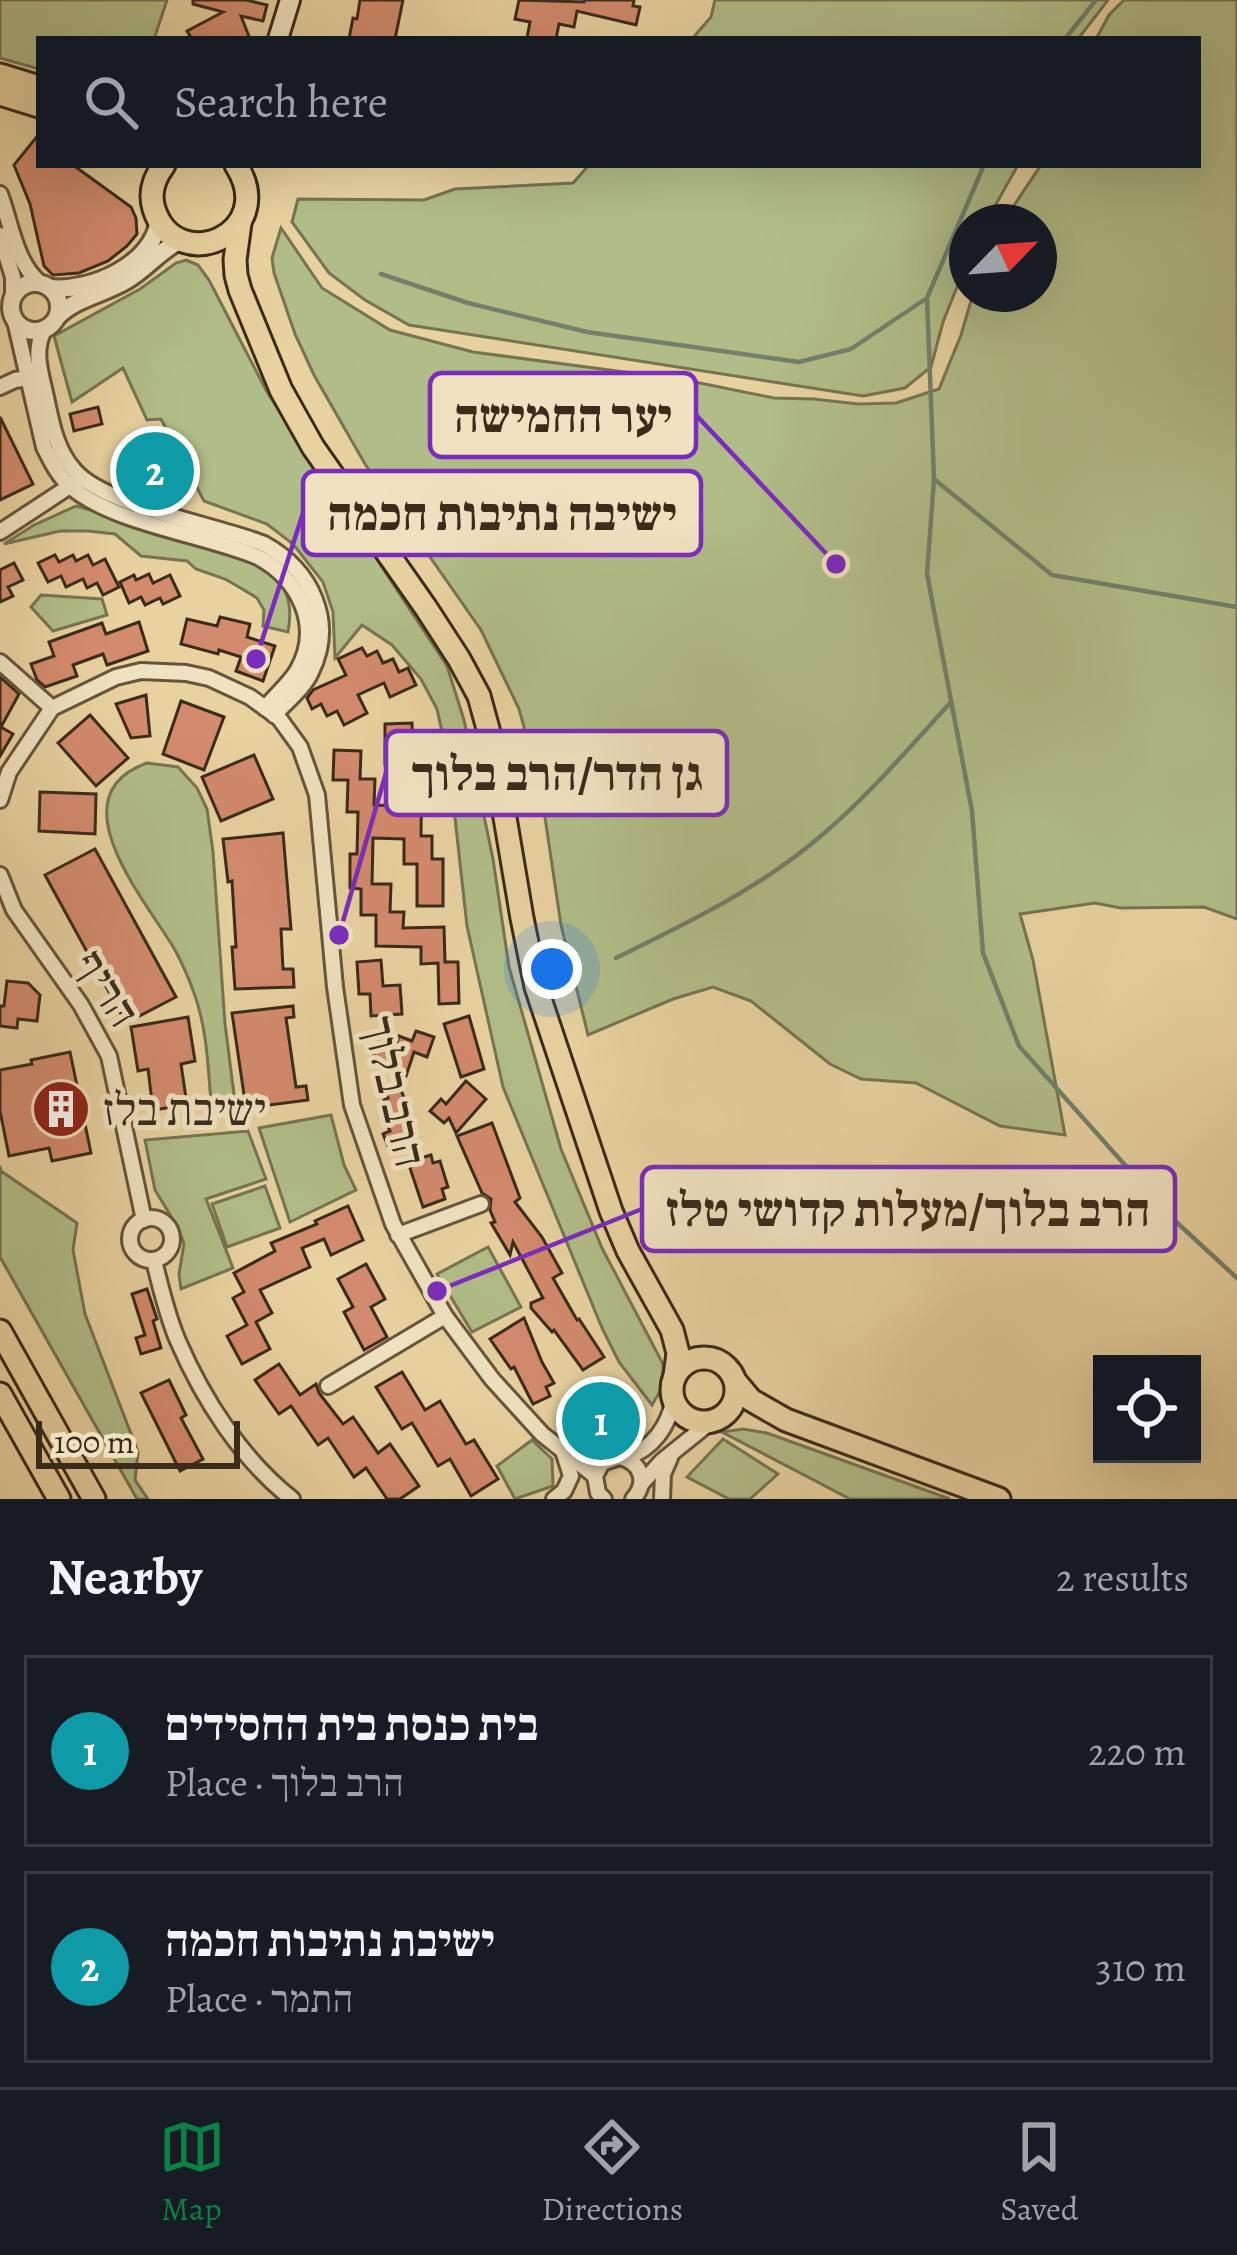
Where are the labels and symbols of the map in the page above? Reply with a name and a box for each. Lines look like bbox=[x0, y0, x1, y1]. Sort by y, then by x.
north arrow bbox=[949, 204, 1057, 312]
callout: יער החמישה bbox=[430, 373, 696, 457]
text: יער החמישה bbox=[454, 383, 672, 449]
pin: 2 bbox=[116, 426, 194, 516]
callout: ישיבה נתיבות חכמה bbox=[303, 471, 701, 555]
text: ישיבה נתיבות חכמה bbox=[327, 481, 677, 547]
callout: גן הדר/הרב בלוך bbox=[386, 731, 727, 815]
text: גן הדר/הרב בלוך bbox=[411, 741, 703, 807]
street label: הריף bbox=[60, 938, 155, 1039]
your location bbox=[522, 939, 582, 999]
street label: הרב בלוך bbox=[347, 1010, 441, 1173]
building icon: ישיבת בלז bbox=[30, 1078, 92, 1140]
place label: ישיבת בלז bbox=[103, 1079, 266, 1141]
callout: הרב בלוך/מעלות קדושי טלז bbox=[642, 1167, 1175, 1251]
text: הרב בלוך/מעלות קדושי טלז bbox=[666, 1177, 1150, 1243]
pin: 1 bbox=[562, 1376, 640, 1466]
scale bar bbox=[36, 1415, 240, 1468]

